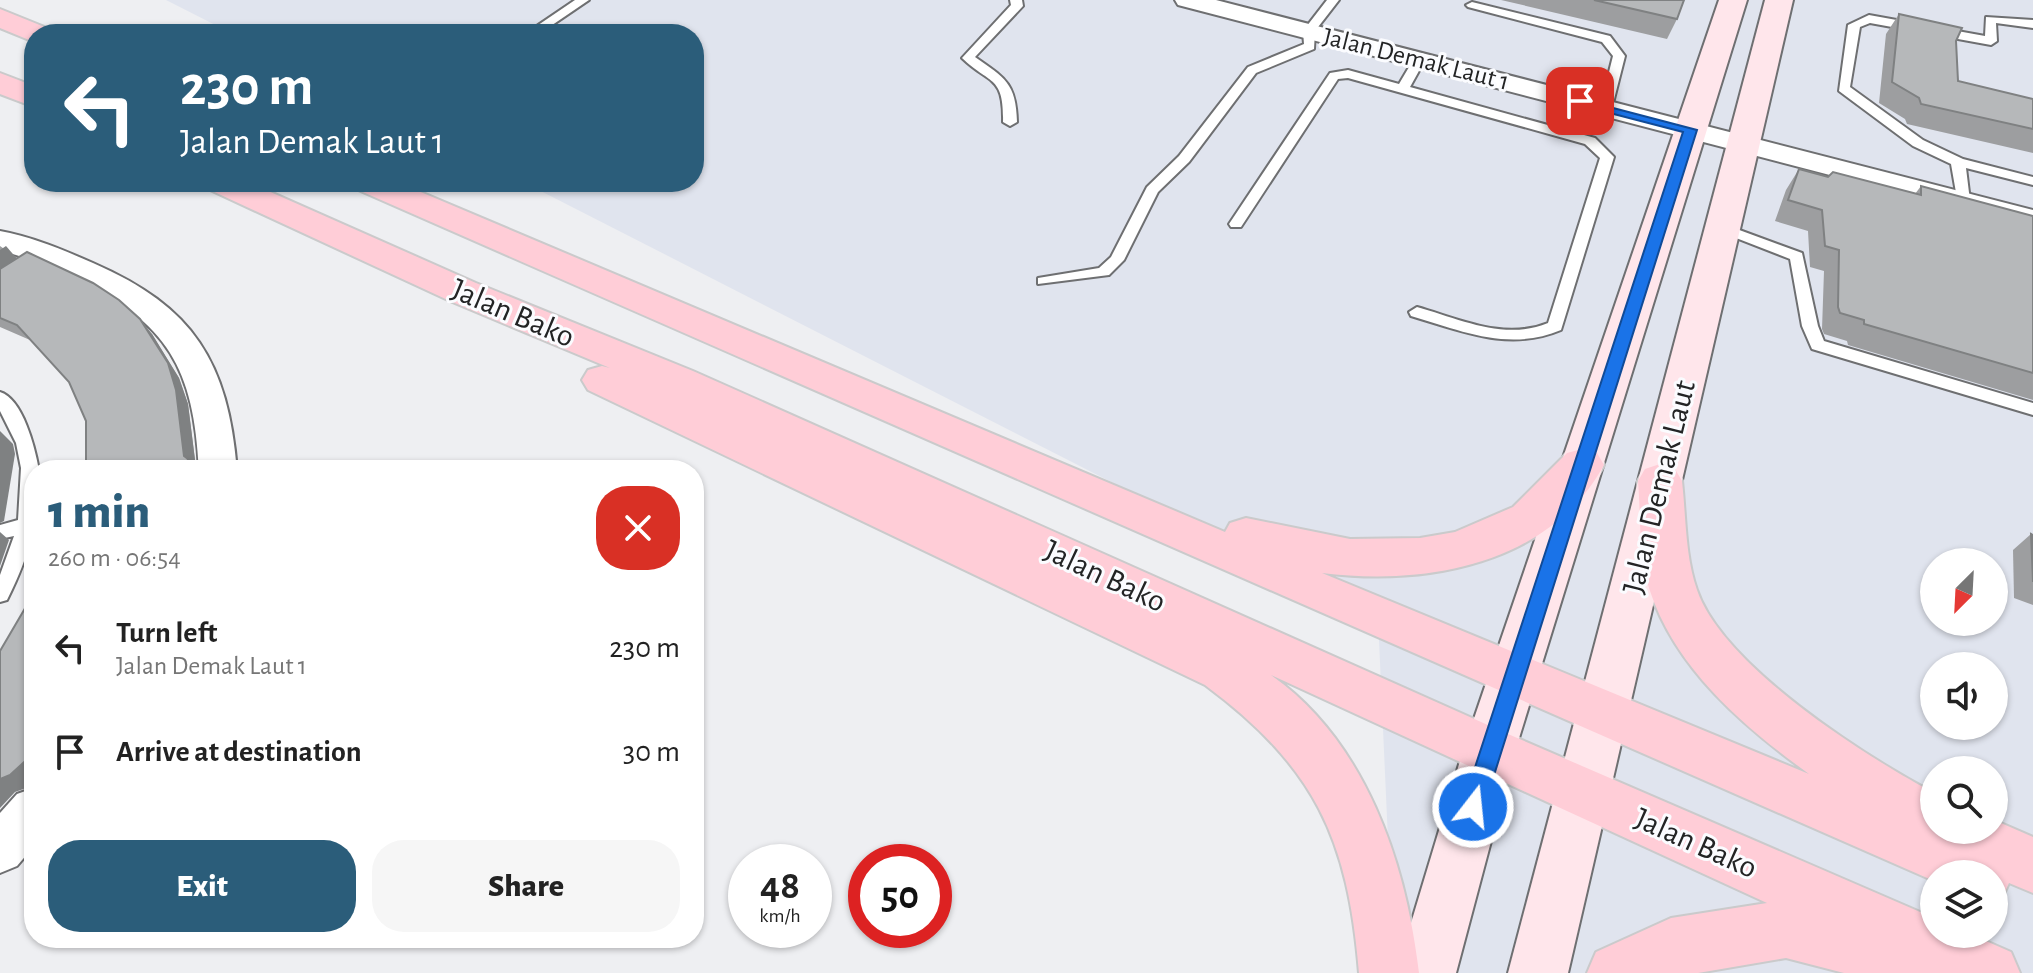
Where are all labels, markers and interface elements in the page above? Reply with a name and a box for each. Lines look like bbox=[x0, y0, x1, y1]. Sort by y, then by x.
street label: Jalan Demak Laut 1 bbox=[1320, 23, 1512, 95]
icon: left bbox=[48, 56, 152, 160]
text: 230 m bbox=[180, 59, 313, 115]
pin bbox=[1546, 67, 1614, 135]
icon: arrive bbox=[1558, 79, 1602, 123]
text: Jalan Demak Laut 1 bbox=[180, 124, 444, 160]
street label: Jalan Bako bbox=[447, 273, 579, 353]
street label: Jalan Demak Laut bbox=[1617, 377, 1701, 597]
button: close bbox=[596, 486, 680, 570]
text: 1 min bbox=[48, 489, 150, 537]
street label: Jalan Bako bbox=[1039, 534, 1171, 618]
text: 260 m · 06:54 bbox=[48, 545, 181, 571]
north arrow bbox=[1920, 548, 2008, 636]
map controls bbox=[1920, 548, 2008, 948]
text: Turn left bbox=[116, 618, 217, 648]
icon: left bbox=[48, 626, 92, 670]
text: 230 m bbox=[609, 633, 680, 663]
button: sound bbox=[1920, 652, 2008, 740]
text: Jalan Demak Laut 1 bbox=[116, 653, 307, 679]
icon: arrive bbox=[48, 730, 92, 774]
text: Arrive at destination bbox=[116, 737, 362, 767]
text: 30 m bbox=[623, 737, 680, 767]
button: search bbox=[1920, 756, 2008, 844]
position arrow bbox=[1431, 765, 1515, 849]
street label: Jalan Bako bbox=[1630, 802, 1762, 884]
button: Exit bbox=[48, 840, 356, 932]
button: Share bbox=[372, 840, 680, 932]
speed limit sign: 50 bbox=[848, 844, 952, 948]
button: layers bbox=[1920, 860, 2008, 948]
text: 48 bbox=[760, 866, 800, 906]
text: km/h bbox=[759, 906, 801, 926]

